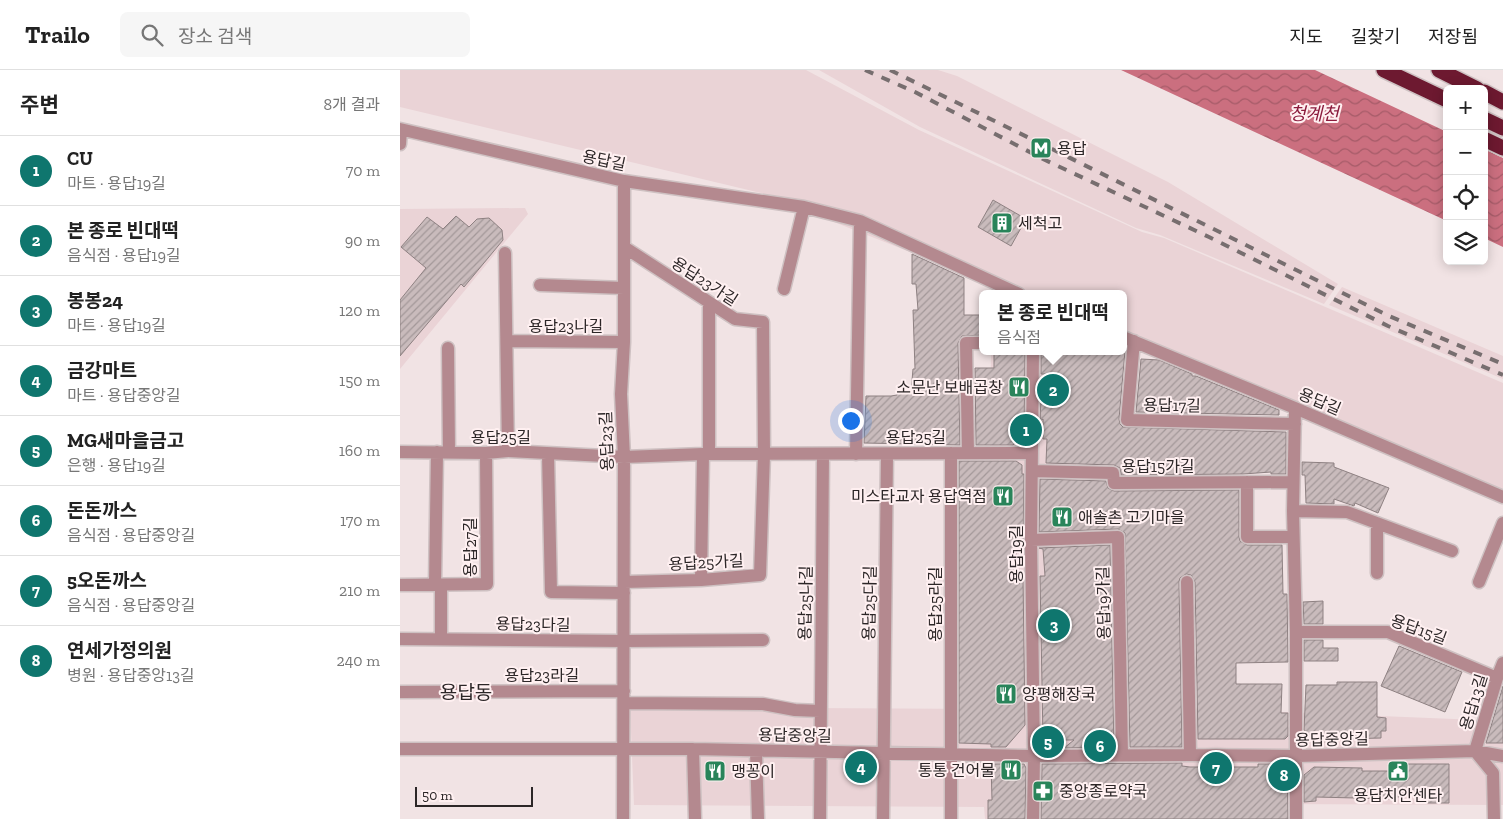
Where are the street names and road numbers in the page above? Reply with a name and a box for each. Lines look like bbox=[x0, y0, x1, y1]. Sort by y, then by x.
street label: 용답길 bbox=[580, 147, 627, 174]
street label: 용답23가길 bbox=[668, 253, 741, 310]
street label: 용답23나길 bbox=[529, 317, 603, 336]
street label: 용답길 bbox=[1296, 384, 1344, 419]
street label: 용답17길 bbox=[1143, 395, 1201, 416]
street label: 용답23길 bbox=[596, 411, 617, 471]
street label: 용답25길 bbox=[471, 428, 531, 447]
street label: 용답25길 bbox=[886, 428, 946, 447]
street label: 용답15가길 bbox=[1121, 457, 1195, 476]
street label: 용답27길 bbox=[461, 517, 480, 577]
street label: 용답19길 bbox=[1007, 525, 1026, 583]
street label: 용답25가길 bbox=[668, 551, 744, 574]
street label: 용답25나길 bbox=[795, 565, 816, 641]
street label: 용답25다길 bbox=[859, 565, 880, 641]
street label: 용답25라길 bbox=[926, 566, 945, 642]
street label: 용답19가길 bbox=[1093, 566, 1114, 640]
street label: 용답15길 bbox=[1388, 611, 1450, 648]
street label: 용답23다길 bbox=[495, 614, 571, 635]
street label: 용답23라길 bbox=[505, 666, 579, 685]
street label: 용답13길 bbox=[1456, 672, 1491, 733]
street label: 용답중앙길 bbox=[758, 725, 832, 746]
street label: 용답중앙길 bbox=[1295, 729, 1369, 750]

